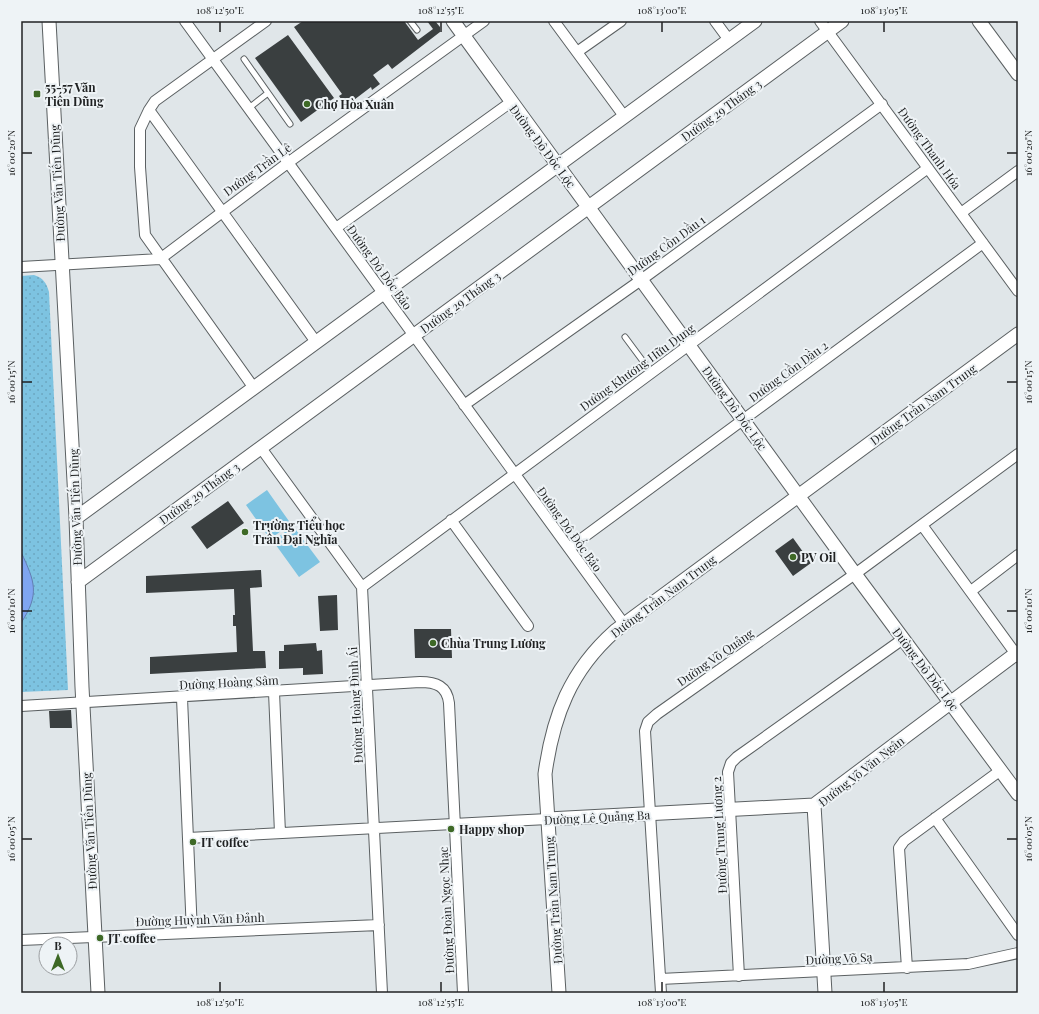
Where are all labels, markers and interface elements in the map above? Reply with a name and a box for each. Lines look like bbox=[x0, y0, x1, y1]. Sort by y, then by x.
text: 108°12'50"E bbox=[196, 3, 244, 17]
text: 108°12'55"E bbox=[418, 3, 464, 17]
text: 108°13'00"E bbox=[638, 3, 686, 17]
text: 108°13'05"E bbox=[860, 3, 908, 17]
street label: Đường 29 Tháng 3 bbox=[678, 76, 764, 144]
place label: 55-57 Văn Tiến Dũng bbox=[45, 79, 104, 109]
marker: 55-57 Văn Tiến Dũng bbox=[32, 89, 42, 99]
place label: Chợ Hòa Xuân bbox=[315, 96, 395, 112]
marker: Chợ Hòa Xuân bbox=[302, 99, 312, 109]
street label: Đường Đô Đốc Lộc bbox=[506, 101, 580, 191]
street label: Đường Thanh Hóa bbox=[895, 104, 965, 192]
street label: Đường Văn Tiến Dũng bbox=[46, 123, 68, 242]
text: 16°00'20"N bbox=[4, 130, 18, 176]
text: 16°00'20"N bbox=[1021, 130, 1035, 176]
street label: Đường Trần Lê bbox=[220, 139, 294, 199]
street label: Đường Cồn Dầu 1 bbox=[624, 211, 709, 279]
street label: Đường Đô Đốc Bảo bbox=[344, 221, 416, 313]
street label: Đường 29 Tháng 3 bbox=[417, 268, 503, 336]
street label: Đường Khương Hữu Dụng bbox=[576, 319, 698, 414]
street label: Đường Cồn Dầu 2 bbox=[745, 337, 831, 405]
text: 16°00'15"N bbox=[4, 360, 18, 404]
street label: Đường Trần Nam Trung bbox=[867, 360, 980, 448]
text: 16°00'15"N bbox=[1021, 360, 1035, 404]
street label: Đường Đô Đốc Lộc bbox=[699, 363, 771, 453]
street label: Đường Văn Tiến Dũng bbox=[65, 448, 85, 566]
street label: Đường 29 Tháng 3 bbox=[156, 459, 242, 527]
street label: Đường Đô Đốc Bảo bbox=[534, 483, 606, 575]
place label: Trường Tiểu học Trần Đại Nghĩa bbox=[253, 516, 345, 547]
marker: Trường Tiểu học Trần Đại Nghĩa bbox=[240, 527, 250, 537]
place label: PV Oil bbox=[801, 549, 837, 565]
street label: Đường Trần Nam Trung bbox=[607, 551, 719, 641]
marker: PV Oil bbox=[788, 552, 798, 562]
text: 16°00'10"N bbox=[4, 588, 18, 634]
text: 16°00'10"N bbox=[1021, 588, 1035, 634]
street label: Đường Võ Quảng bbox=[674, 624, 757, 689]
street label: Đường Đô Đốc Lộc bbox=[889, 624, 963, 714]
place label: Chùa Trung Lương bbox=[441, 635, 546, 651]
marker: Chùa Trung Lương bbox=[428, 638, 438, 648]
street label: Đường Hoàng Đình Ái bbox=[344, 646, 366, 764]
street label: Đường Hoàng Sâm bbox=[179, 671, 279, 693]
street label: Đường Võ Văn Ngân bbox=[815, 732, 907, 810]
street label: Đường Văn Tiến Dũng bbox=[78, 771, 100, 890]
street label: Đường Trung Lương 2 bbox=[708, 776, 730, 894]
street label: Đường Lê Quảng Ba bbox=[543, 806, 651, 828]
text: 16°00'05"N bbox=[4, 816, 18, 862]
text: 16°00'05"N bbox=[1021, 816, 1035, 862]
place label: Happy shop bbox=[459, 821, 524, 837]
marker: Happy shop bbox=[446, 824, 456, 834]
place label: IT coffee bbox=[201, 834, 249, 850]
street label: Đường Trần Nam Trung bbox=[541, 835, 565, 964]
marker: IT coffee bbox=[188, 837, 198, 847]
street label: Đường Đoàn Ngọc Nhạc bbox=[435, 846, 457, 974]
street label: Đường Huỳnh Văn Đảnh bbox=[135, 909, 265, 929]
place label: JT coffee bbox=[107, 930, 156, 946]
marker: JT coffee bbox=[95, 933, 105, 943]
north arrow bbox=[38, 936, 78, 976]
text: B bbox=[54, 938, 62, 953]
street label: Đường Võ Sạ bbox=[805, 948, 873, 968]
text: 108°12'50"E bbox=[196, 995, 244, 1009]
text: 108°12'55"E bbox=[418, 995, 464, 1009]
text: 108°13'00"E bbox=[638, 995, 686, 1009]
text: 108°13'05"E bbox=[860, 995, 908, 1009]

